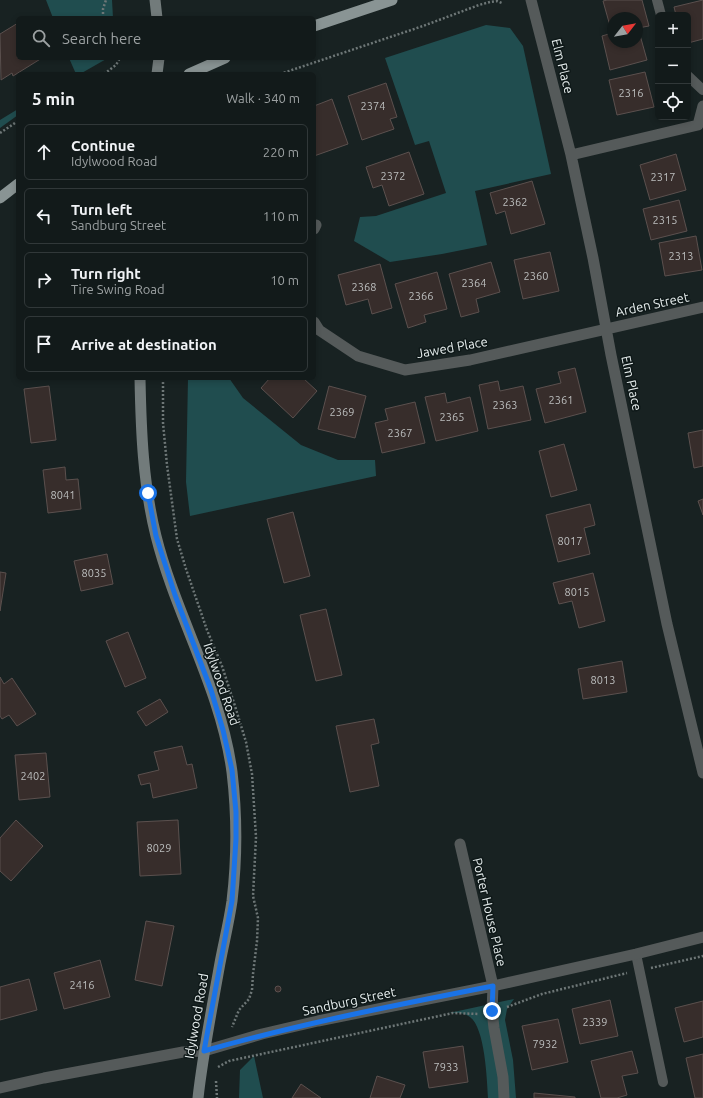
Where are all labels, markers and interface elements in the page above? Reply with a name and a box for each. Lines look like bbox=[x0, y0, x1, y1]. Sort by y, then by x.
north arrow bbox=[607, 12, 643, 48]
map controls bbox=[655, 12, 691, 120]
button: + bbox=[655, 12, 691, 48]
search box bbox=[16, 16, 316, 60]
icon: search bbox=[30, 27, 52, 49]
text: Search here bbox=[62, 30, 141, 47]
street label: Elm Place bbox=[549, 37, 577, 95]
button: − bbox=[655, 48, 691, 84]
button: locate bbox=[655, 84, 691, 120]
house number: 2316 bbox=[619, 87, 643, 99]
text: 5 min bbox=[32, 89, 75, 108]
text: Walk · 340 m bbox=[226, 91, 300, 105]
house number: 2374 bbox=[361, 100, 385, 112]
text: Continue bbox=[71, 137, 135, 154]
icon: ahead bbox=[33, 141, 55, 163]
text: 220 m bbox=[263, 145, 299, 159]
text: Idylwood Road bbox=[71, 154, 157, 168]
house number: 2372 bbox=[381, 170, 405, 182]
house number: 2317 bbox=[651, 171, 675, 183]
house number: 2362 bbox=[503, 196, 527, 208]
text: Turn left bbox=[71, 201, 132, 218]
icon: left bbox=[33, 205, 55, 227]
text: 110 m bbox=[263, 209, 299, 223]
house number: 2315 bbox=[653, 214, 677, 226]
text: Sandburg Street bbox=[71, 218, 166, 232]
house number: 2313 bbox=[669, 250, 693, 262]
text: Turn right bbox=[71, 265, 141, 282]
icon: right bbox=[33, 269, 55, 291]
house number: 2360 bbox=[524, 270, 548, 282]
text: 10 m bbox=[270, 273, 299, 287]
house number: 2364 bbox=[462, 277, 486, 289]
house number: 2368 bbox=[352, 281, 376, 293]
text: Tire Swing Road bbox=[71, 282, 165, 296]
street label: Arden Street bbox=[614, 289, 690, 319]
house number: 2366 bbox=[409, 290, 433, 302]
icon: arrive bbox=[33, 333, 55, 355]
street label: Jawed Place bbox=[415, 334, 489, 360]
text: Arrive at destination bbox=[71, 336, 217, 353]
street label: Elm Place bbox=[619, 354, 645, 412]
house number: 2361 bbox=[549, 394, 573, 406]
house number: 2363 bbox=[493, 399, 517, 411]
house number: 2369 bbox=[330, 406, 354, 418]
house number: 2365 bbox=[440, 411, 464, 423]
house number: 2367 bbox=[388, 427, 412, 439]
route start bbox=[139, 484, 157, 502]
house number: 8041 bbox=[51, 489, 75, 501]
house number: 8017 bbox=[558, 535, 582, 547]
house number: 8035 bbox=[82, 567, 106, 579]
house number: 8015 bbox=[565, 586, 589, 598]
street label: Idylwood Road bbox=[201, 641, 243, 727]
house number: 8013 bbox=[591, 674, 615, 686]
house number: 2402 bbox=[21, 770, 45, 782]
house number: 8029 bbox=[147, 842, 171, 854]
street label: Porter House Place bbox=[471, 856, 509, 968]
street label: Idylwood Road bbox=[182, 972, 210, 1060]
house number: 2416 bbox=[70, 979, 94, 991]
street label: Sandburg Street bbox=[301, 984, 397, 1018]
route end bbox=[483, 1002, 501, 1020]
house number: 2339 bbox=[583, 1016, 607, 1028]
house number: 7932 bbox=[533, 1038, 557, 1050]
house number: 7933 bbox=[434, 1061, 458, 1073]

